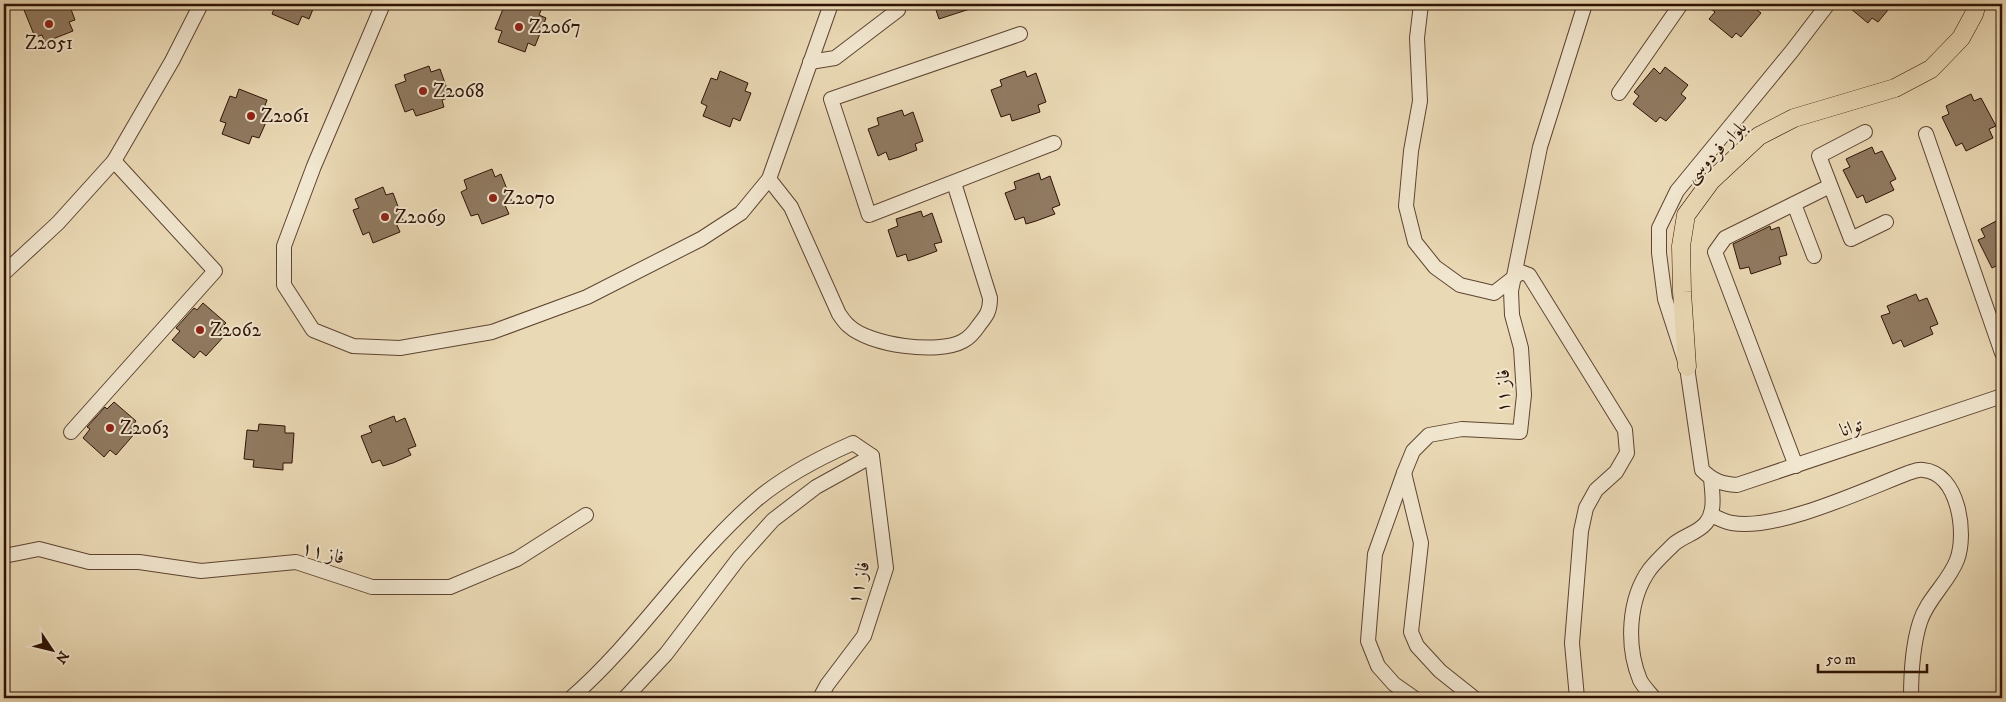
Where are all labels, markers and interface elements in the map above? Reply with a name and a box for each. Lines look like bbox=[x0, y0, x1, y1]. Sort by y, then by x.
place label: Z2067 bbox=[529, 16, 581, 39]
marker: Z2051 bbox=[43, 18, 55, 30]
marker: Z2067 bbox=[513, 21, 525, 33]
place label: Z2051 bbox=[25, 32, 73, 55]
place label: Z2068 bbox=[433, 80, 484, 103]
marker: Z2068 bbox=[417, 85, 429, 97]
place label: Z2061 bbox=[261, 105, 310, 128]
marker: Z2061 bbox=[245, 110, 257, 122]
street label: بلوار فردوسی bbox=[1680, 116, 1753, 189]
place label: Z2070 bbox=[503, 187, 555, 210]
marker: Z2070 bbox=[487, 192, 499, 204]
place label: Z2069 bbox=[395, 206, 446, 229]
marker: Z2069 bbox=[379, 211, 391, 223]
place label: Z2062 bbox=[210, 319, 262, 342]
marker: Z2062 bbox=[194, 324, 206, 336]
street label: فاز ۱۱ bbox=[1492, 369, 1515, 413]
street label: توانا bbox=[1837, 413, 1866, 442]
place label: Z2063 bbox=[120, 417, 169, 440]
marker: Z2063 bbox=[104, 422, 116, 434]
street label: فاز ۱۱ bbox=[299, 536, 347, 570]
street label: فاز ۱۱ bbox=[843, 559, 875, 607]
north arrow bbox=[28, 624, 78, 674]
scale bar bbox=[1818, 642, 1927, 674]
text: N bbox=[51, 647, 73, 667]
text: 50 m bbox=[1826, 650, 1856, 669]

